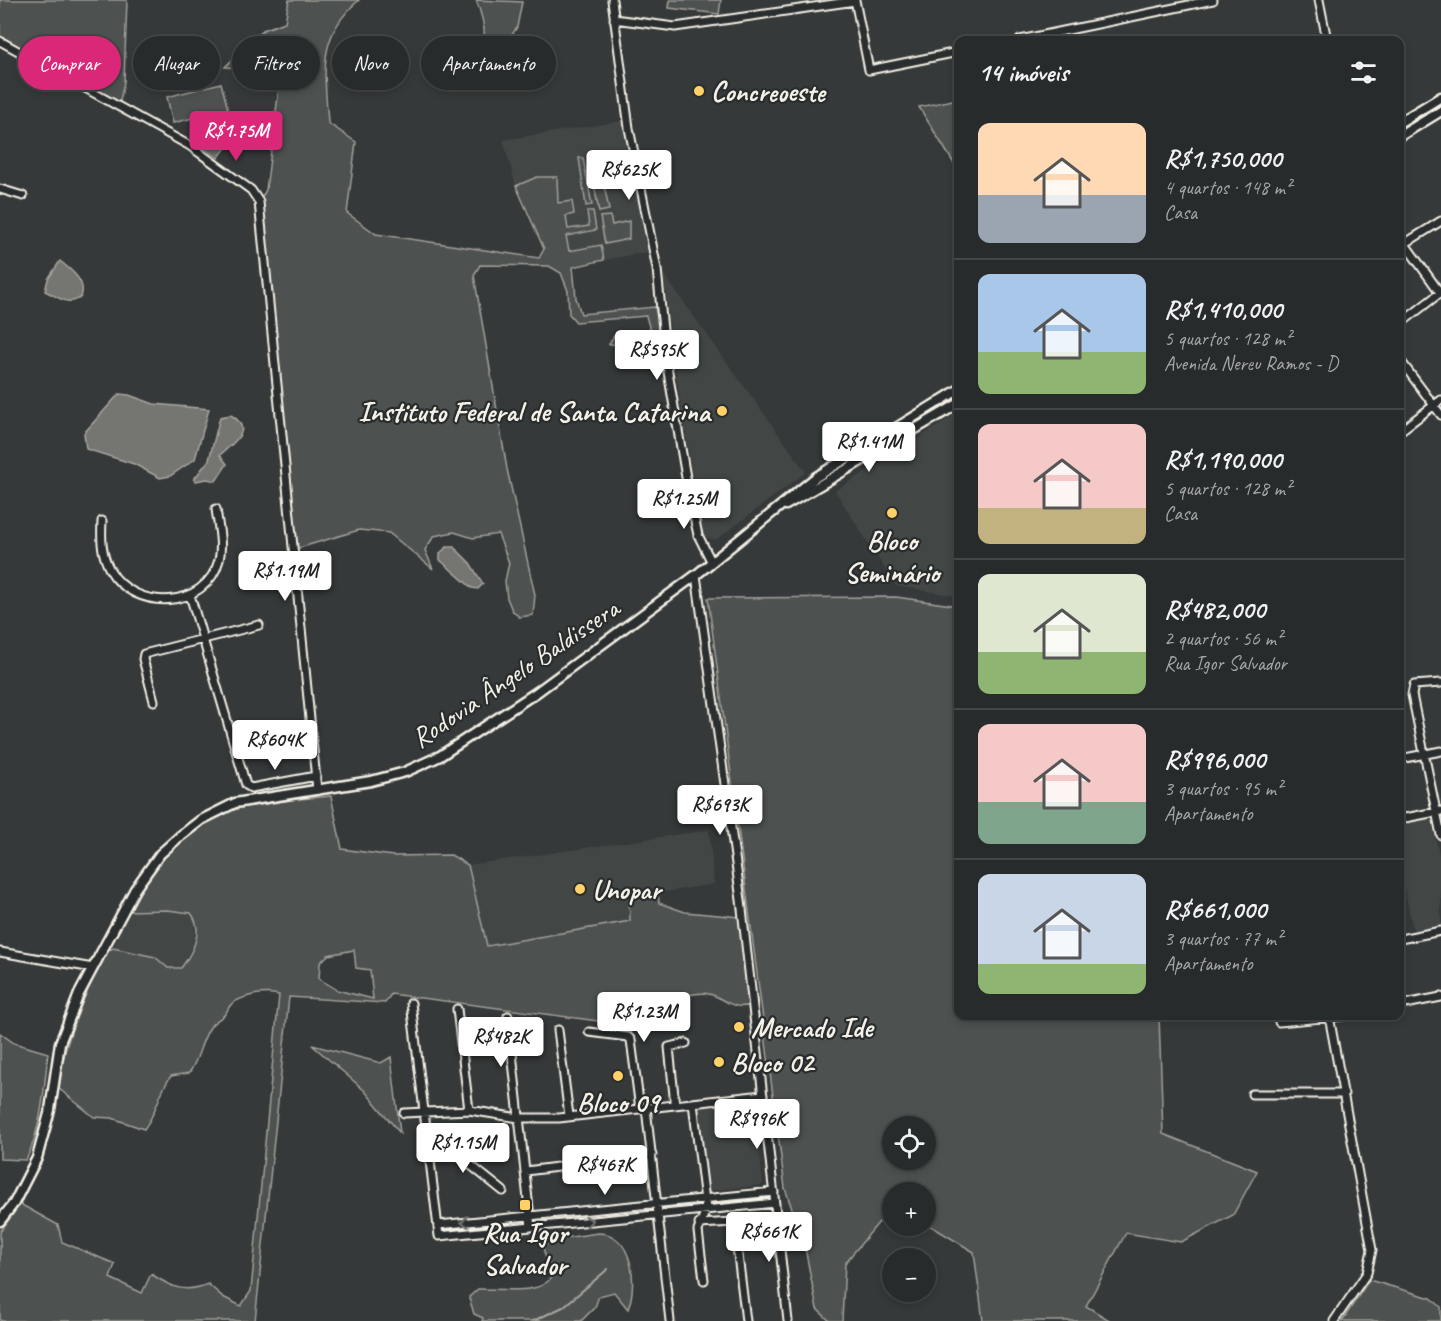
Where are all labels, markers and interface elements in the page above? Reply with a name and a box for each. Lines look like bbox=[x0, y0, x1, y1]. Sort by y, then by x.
chip: Comprar bbox=[18, 36, 121, 90]
chip: Alugar bbox=[133, 36, 220, 90]
chip: Filtros bbox=[232, 36, 320, 90]
chip: Novo bbox=[332, 36, 409, 90]
chip: Apartamento bbox=[421, 36, 556, 90]
text: 14 imóveis bbox=[978, 56, 1068, 89]
icon: filters bbox=[1347, 56, 1380, 89]
place label: Concreoeste bbox=[711, 74, 827, 109]
marker: Concreoeste bbox=[692, 84, 706, 98]
pin: R$1.75M bbox=[181, 111, 291, 162]
text: R$1.75M bbox=[203, 118, 269, 143]
text: R$1,750,000 bbox=[1164, 142, 1282, 175]
icon: home bbox=[1026, 147, 1098, 219]
pin: R$625K bbox=[580, 150, 678, 201]
text: R$625K bbox=[600, 157, 658, 182]
text: 4 quartos · 148 m² bbox=[1164, 175, 1291, 200]
text: Casa bbox=[1164, 200, 1197, 225]
text: R$1,410,000 bbox=[1164, 293, 1282, 326]
icon: home bbox=[1026, 298, 1098, 370]
text: 5 quartos · 128 m² bbox=[1164, 326, 1291, 351]
pin: R$595K bbox=[608, 330, 706, 381]
text: R$595K bbox=[629, 337, 685, 362]
text: Avenida Nereu Ramos - D bbox=[1164, 351, 1338, 376]
place label: Instituto Federal de Santa Catarina bbox=[358, 394, 713, 429]
marker: Instituto Federal de Santa Catarina bbox=[715, 404, 729, 418]
pin: R$1.41M bbox=[814, 422, 924, 473]
text: R$1.41M bbox=[836, 429, 902, 454]
text: R$1,190,000 bbox=[1164, 443, 1282, 476]
icon: home bbox=[1026, 448, 1098, 520]
text: 5 quartos · 128 m² bbox=[1164, 476, 1291, 501]
pin: R$1.25M bbox=[629, 479, 739, 530]
text: R$1.25M bbox=[651, 486, 717, 511]
text: Casa bbox=[1164, 501, 1197, 526]
marker: Bloco Seminário bbox=[885, 506, 899, 520]
place label: Bloco Seminário bbox=[844, 523, 942, 590]
pin: R$1.19M bbox=[230, 551, 340, 602]
text: R$1.19M bbox=[252, 558, 318, 583]
street label: Rodovia Ângelo Baldissera bbox=[405, 589, 628, 755]
text: R$482,000 bbox=[1164, 593, 1265, 626]
icon: home bbox=[1026, 598, 1098, 670]
text: 2 quartos · 56 m² bbox=[1164, 626, 1282, 651]
text: Rua Igor Salvador bbox=[1164, 651, 1287, 676]
pin: R$604K bbox=[226, 720, 324, 771]
text: R$604K bbox=[246, 727, 304, 752]
text: R$996,000 bbox=[1164, 743, 1265, 776]
icon: home bbox=[1026, 748, 1098, 820]
text: 3 quartos · 95 m² bbox=[1164, 776, 1282, 801]
pin: R$693K bbox=[671, 785, 769, 836]
text: R$693K bbox=[691, 792, 749, 817]
text: Apartamento bbox=[1164, 801, 1253, 826]
place label: Unopar bbox=[592, 872, 664, 907]
marker: Unopar bbox=[573, 882, 587, 896]
text: R$661,000 bbox=[1164, 893, 1266, 926]
icon: home bbox=[1026, 898, 1098, 970]
text: 3 quartos · 77 m² bbox=[1164, 926, 1282, 951]
text: Apartamento bbox=[1164, 951, 1253, 976]
pin: R$1.23M bbox=[589, 992, 699, 1043]
text: R$1.23M bbox=[611, 999, 677, 1024]
place label: Mercado Ide bbox=[751, 1010, 875, 1045]
pin: R$482K bbox=[452, 1017, 550, 1068]
marker: Mercado Ide bbox=[732, 1020, 746, 1034]
text: R$482K bbox=[472, 1024, 530, 1049]
place label: Bloco 02 bbox=[731, 1045, 816, 1080]
marker: Bloco 02 bbox=[712, 1055, 726, 1069]
marker: Bloco 09 bbox=[611, 1069, 625, 1083]
place label: Bloco 09 bbox=[577, 1085, 663, 1120]
pin: R$996K bbox=[708, 1099, 806, 1150]
text: R$996K bbox=[729, 1106, 785, 1131]
map controls bbox=[882, 1116, 936, 1302]
button: locate bbox=[882, 1116, 936, 1170]
pin: R$1.15M bbox=[408, 1123, 518, 1174]
text: R$1.15M bbox=[430, 1130, 496, 1155]
pin: R$467K bbox=[556, 1145, 654, 1196]
text: R$467K bbox=[576, 1152, 634, 1177]
button: + bbox=[882, 1182, 936, 1236]
marker: Rua Igor Salvador bbox=[518, 1198, 532, 1212]
pin: R$661K bbox=[720, 1212, 818, 1263]
one-way arrow bbox=[460, 1215, 469, 1228]
place label: Rua Igor Salvador bbox=[483, 1215, 570, 1282]
one-way arrow bbox=[585, 1215, 594, 1227]
text: R$661K bbox=[740, 1219, 798, 1244]
button: − bbox=[882, 1248, 936, 1302]

